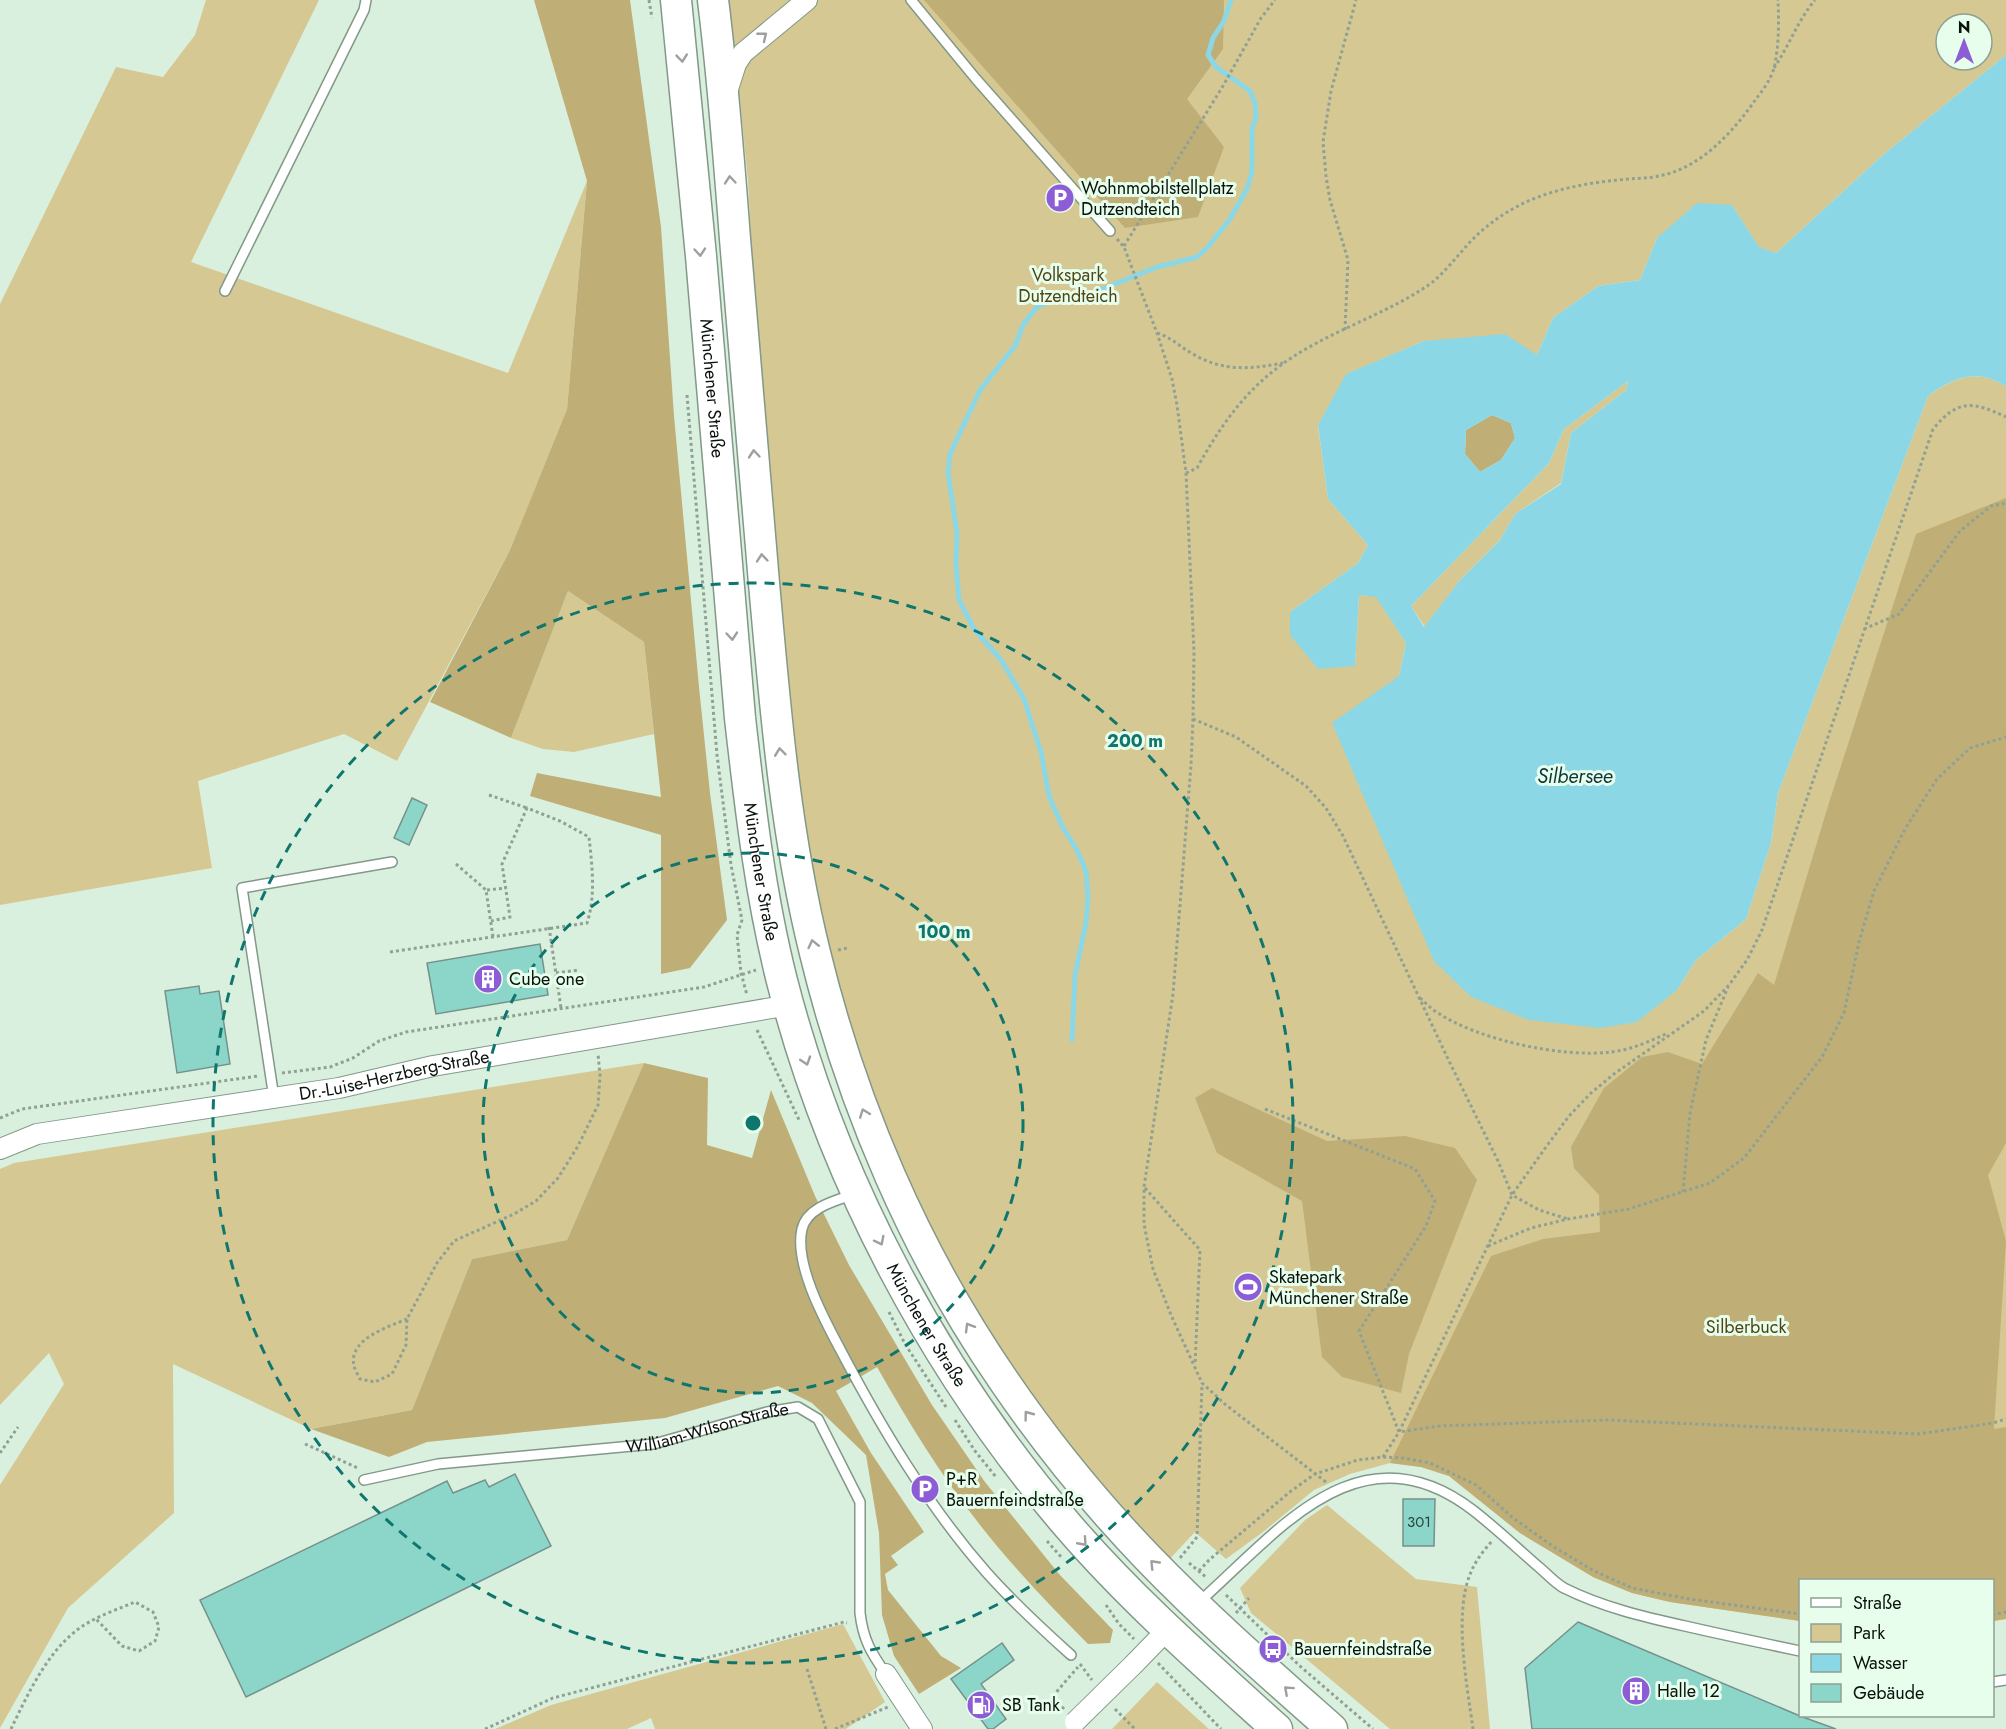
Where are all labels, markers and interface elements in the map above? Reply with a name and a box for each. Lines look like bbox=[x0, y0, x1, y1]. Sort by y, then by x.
north arrow bbox=[1934, 12, 1994, 72]
text: N bbox=[1958, 16, 1970, 39]
one-way arrow bbox=[756, 33, 767, 44]
one-way arrow bbox=[675, 54, 688, 63]
one-way arrow bbox=[724, 175, 737, 184]
place label: Wohnmobilstellplatz Dutzendteich bbox=[1081, 175, 1235, 222]
parking icon: Wohnmobilstellplatz Dutzendteich bbox=[1044, 182, 1076, 214]
one-way arrow bbox=[693, 248, 706, 257]
park label: Volkspark Dutzendteich bbox=[1018, 262, 1118, 309]
street label: Münchener Straße bbox=[693, 318, 731, 459]
one-way arrow bbox=[748, 449, 761, 458]
one-way arrow bbox=[756, 553, 769, 562]
one-way arrow bbox=[726, 631, 739, 640]
text: 200 m bbox=[1107, 728, 1163, 754]
one-way arrow bbox=[774, 747, 787, 757]
water label: Silbersee bbox=[1537, 762, 1613, 791]
street label: Münchener Straße bbox=[737, 801, 785, 943]
text: 100 m bbox=[917, 919, 971, 945]
one-way arrow bbox=[807, 939, 820, 949]
building icon: Cube one bbox=[472, 963, 504, 995]
place label: Cube one bbox=[509, 966, 584, 992]
street label: Dr.-Luise-Herzberg-Straße bbox=[297, 1044, 491, 1107]
one-way arrow bbox=[799, 1055, 811, 1066]
one-way arrow bbox=[859, 1108, 872, 1119]
centre of rings bbox=[743, 1113, 763, 1133]
one-way arrow bbox=[873, 1234, 885, 1245]
street label: Münchener Straße bbox=[880, 1259, 973, 1392]
place label: Skatepark Münchener Straße bbox=[1269, 1264, 1409, 1311]
sports icon: Skatepark Münchener Straße bbox=[1232, 1271, 1264, 1303]
park label: Silberbuck bbox=[1706, 1314, 1786, 1340]
one-way arrow bbox=[965, 1323, 977, 1333]
street label: William-Wilson-Straße bbox=[625, 1396, 790, 1460]
one-way arrow bbox=[1025, 1411, 1036, 1422]
place label: P+R Bauernfeindstraße bbox=[946, 1466, 1084, 1513]
parking icon: P+R Bauernfeindstraße bbox=[909, 1473, 941, 1505]
house number: 301 bbox=[1407, 1511, 1431, 1533]
one-way arrow bbox=[1076, 1535, 1087, 1546]
one-way arrow bbox=[1151, 1561, 1162, 1572]
legend bbox=[1799, 1579, 1994, 1717]
text: Straße bbox=[1853, 1590, 1901, 1616]
text: Park bbox=[1853, 1620, 1885, 1646]
bus stop icon: Bauernfeindstraße bbox=[1257, 1633, 1289, 1665]
place label: Bauernfeindstraße bbox=[1294, 1636, 1432, 1662]
text: Wasser bbox=[1853, 1650, 1908, 1676]
building icon: Halle 12 bbox=[1620, 1675, 1652, 1707]
place label: Halle 12 bbox=[1657, 1678, 1720, 1704]
text: Gebäude bbox=[1853, 1680, 1924, 1706]
one-way arrow bbox=[1284, 1686, 1295, 1697]
fuel station icon: SB Tank bbox=[965, 1689, 997, 1721]
place label: SB Tank bbox=[1002, 1692, 1060, 1718]

